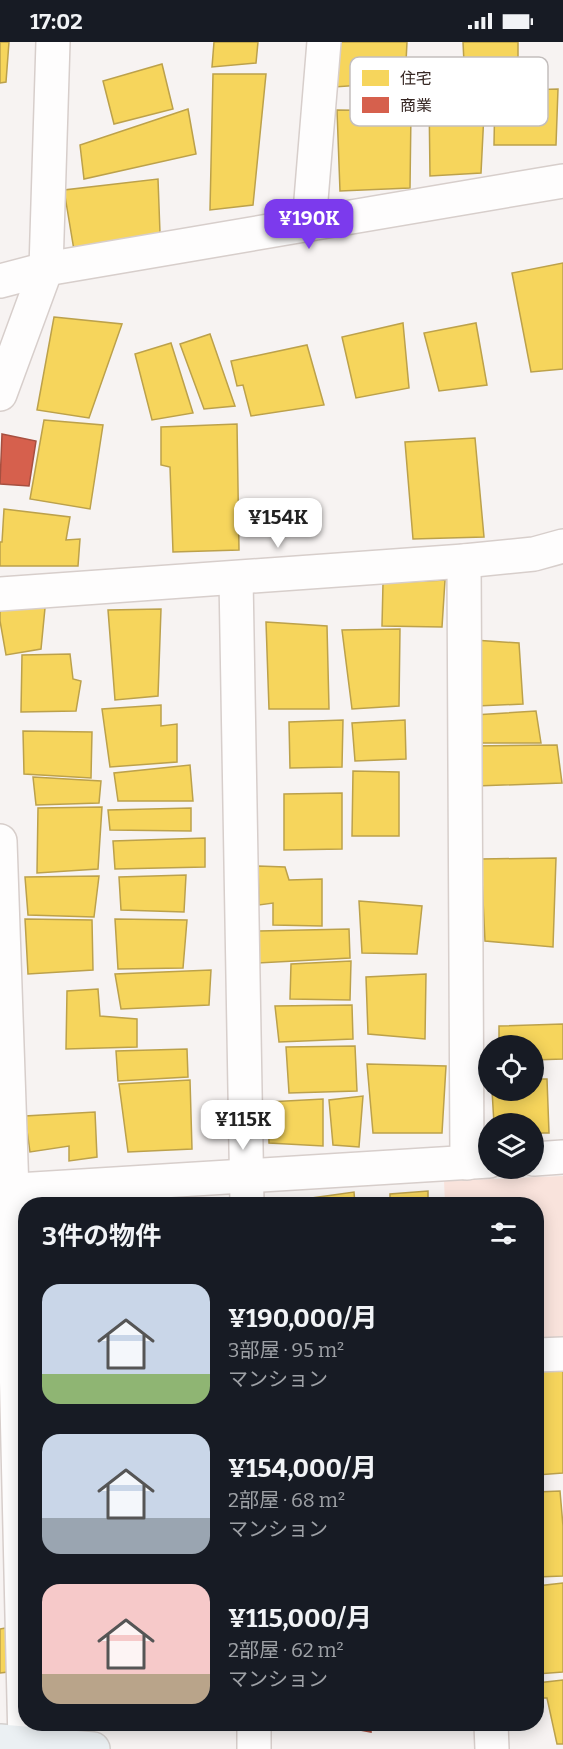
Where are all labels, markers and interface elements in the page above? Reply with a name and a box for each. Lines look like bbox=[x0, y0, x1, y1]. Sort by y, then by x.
text: 17:02 bbox=[30, 8, 83, 35]
legend bbox=[350, 57, 548, 126]
text: 住宅 bbox=[400, 69, 432, 88]
text: 商業 bbox=[400, 96, 432, 115]
pin: ¥190K bbox=[267, 199, 351, 250]
text: ¥190K bbox=[278, 206, 340, 230]
pin: ¥154K bbox=[236, 498, 320, 549]
text: ¥154K bbox=[248, 505, 308, 529]
map controls bbox=[478, 1035, 544, 1179]
button: locate bbox=[478, 1035, 544, 1101]
pin: ¥115K bbox=[201, 1100, 285, 1151]
text: ¥115K bbox=[215, 1107, 271, 1131]
button: layers bbox=[478, 1113, 544, 1179]
icon: filters bbox=[487, 1217, 520, 1250]
text: 3件の物件 bbox=[42, 1221, 161, 1252]
text: ¥190,000/月 bbox=[228, 1303, 378, 1334]
icon: home bbox=[90, 1308, 162, 1380]
text: 3部屋 · 95 m² bbox=[228, 1338, 344, 1362]
text: マンション bbox=[228, 1367, 328, 1391]
text: ¥154,000/月 bbox=[228, 1453, 377, 1484]
icon: home bbox=[90, 1458, 162, 1530]
text: 2部屋 · 68 m² bbox=[228, 1488, 345, 1512]
text: マンション bbox=[228, 1517, 328, 1541]
text: ¥115,000/月 bbox=[228, 1603, 372, 1634]
icon: home bbox=[90, 1608, 162, 1680]
text: 2部屋 · 62 m² bbox=[228, 1638, 344, 1662]
text: マンション bbox=[228, 1667, 328, 1691]

